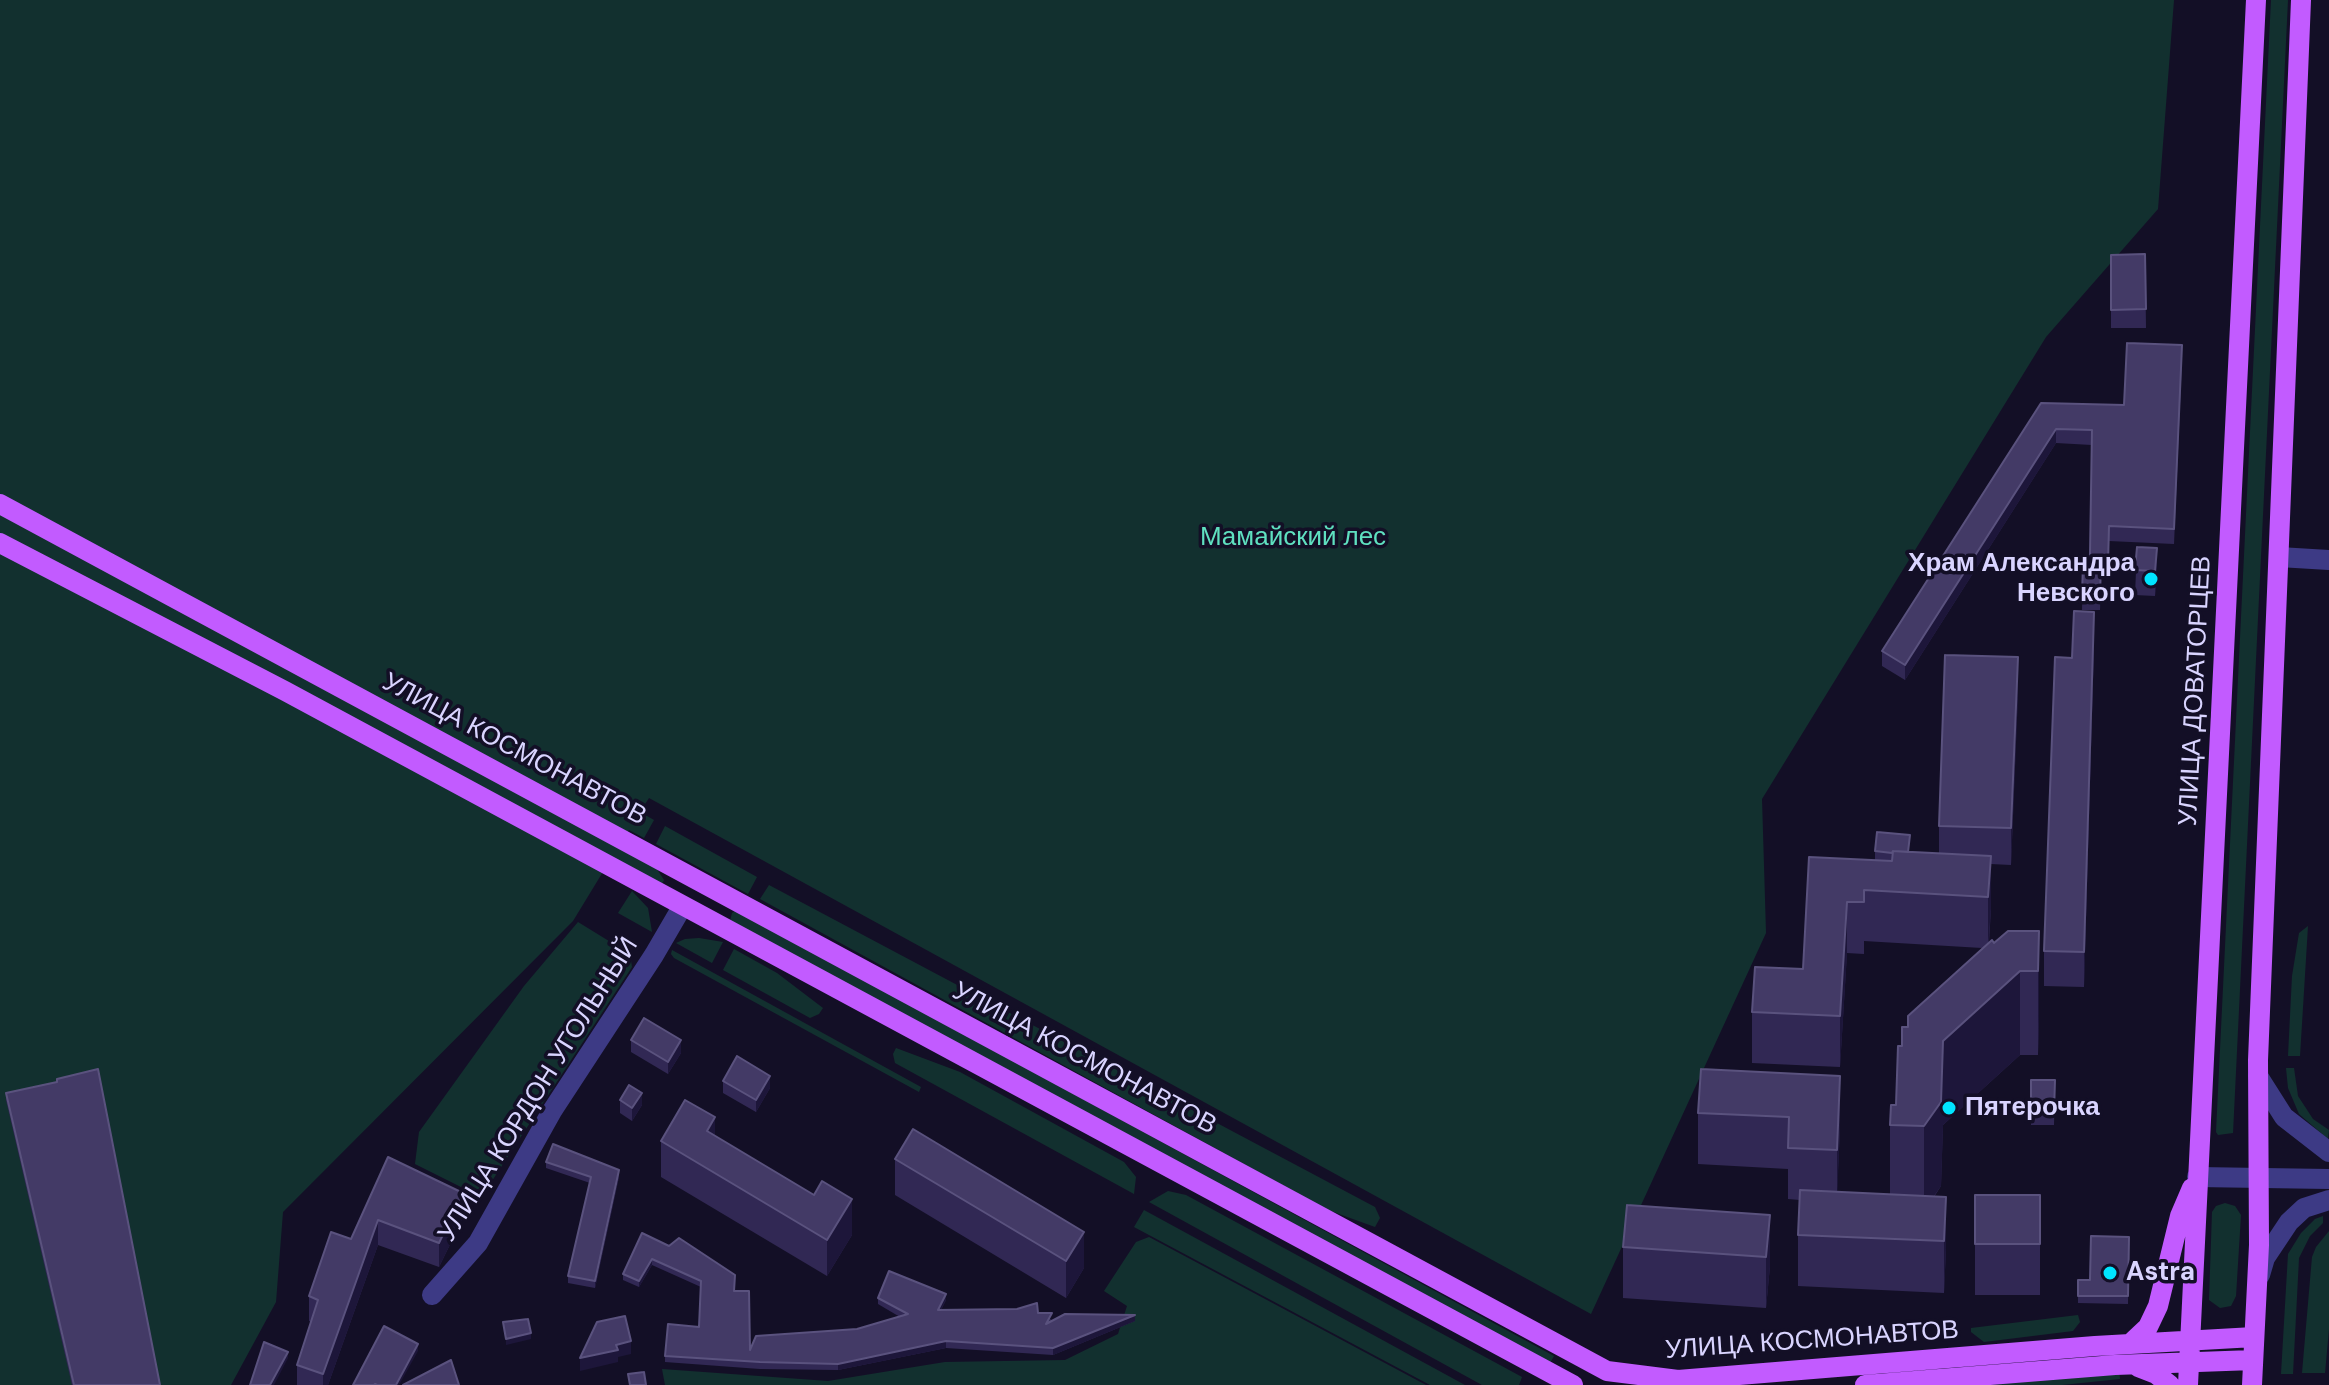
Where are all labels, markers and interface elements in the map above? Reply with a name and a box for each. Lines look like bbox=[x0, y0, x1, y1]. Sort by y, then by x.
park label: Мамайский лес bbox=[1200, 522, 1386, 554]
place label: Храм Александра Невского bbox=[1908, 548, 2135, 610]
street label: УЛИЦА ДОВАТОРЦЕВ bbox=[2173, 555, 2219, 827]
marker: Храм Александра Невского bbox=[2142, 570, 2160, 588]
street label: УЛИЦА КОСМОНАВТОВ bbox=[377, 667, 651, 833]
street label: УЛИЦА КОРДОН УГОЛЬНЫЙ bbox=[432, 932, 646, 1248]
street label: УЛИЦА КОСМОНАВТОВ bbox=[947, 976, 1221, 1142]
place label: Пятерочка bbox=[1965, 1092, 2100, 1124]
marker: Пятерочка bbox=[1940, 1099, 1958, 1117]
place label: Astra bbox=[2126, 1257, 2195, 1289]
marker: Astra bbox=[2101, 1264, 2119, 1282]
street label: УЛИЦА КОСМОНАВТОВ bbox=[1664, 1315, 1960, 1367]

